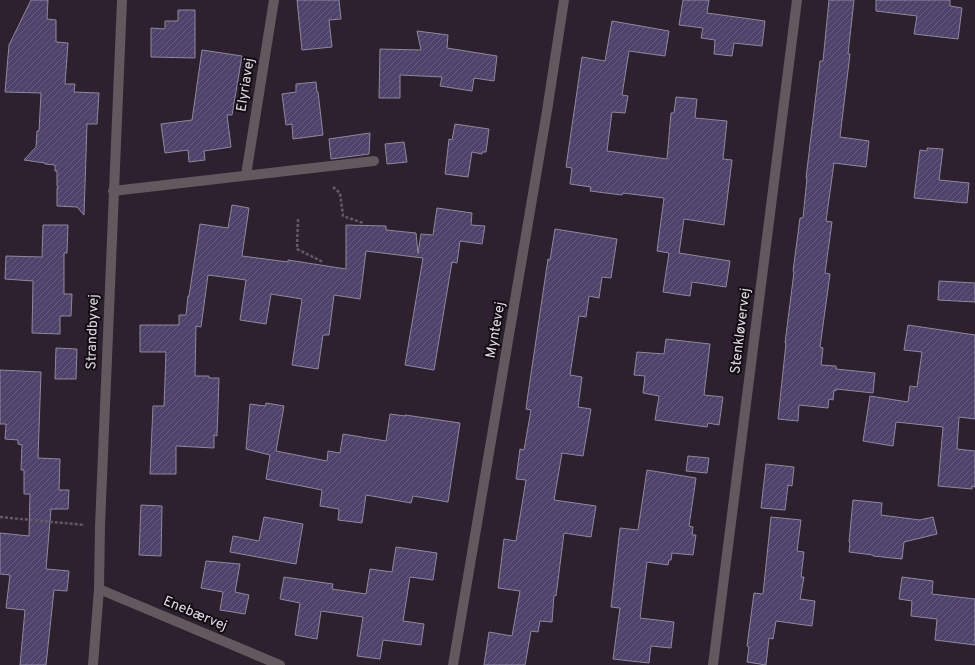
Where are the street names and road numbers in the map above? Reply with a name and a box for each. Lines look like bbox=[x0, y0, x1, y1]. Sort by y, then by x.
street label: Elyriavej bbox=[233, 57, 259, 113]
street label: Stenkløvervej bbox=[727, 287, 755, 375]
street label: Strandbyvej bbox=[83, 294, 103, 370]
street label: Myntevej bbox=[483, 300, 509, 360]
street label: Enebærvej bbox=[160, 593, 230, 635]

